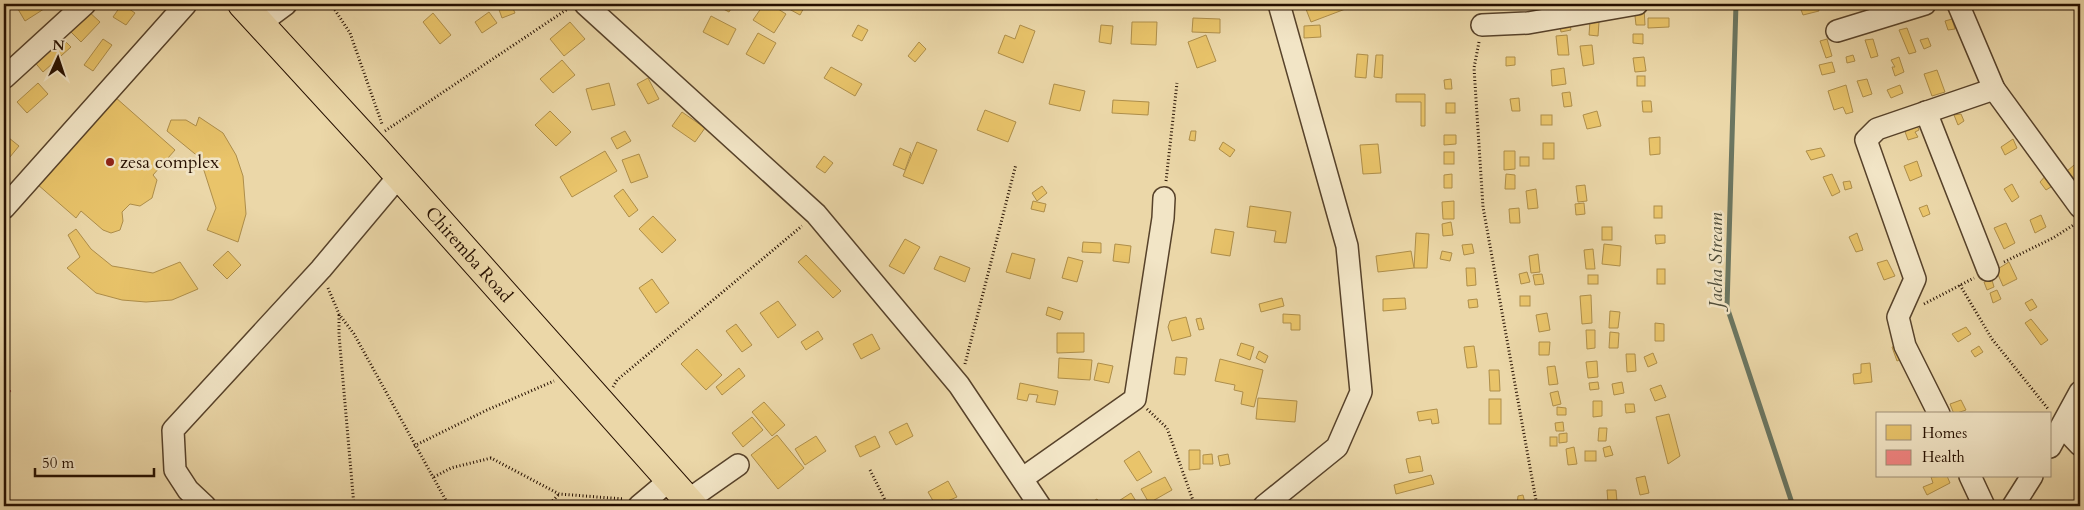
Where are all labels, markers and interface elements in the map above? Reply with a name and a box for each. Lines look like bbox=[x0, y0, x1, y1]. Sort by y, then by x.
north arrow bbox=[32, 32, 82, 82]
text: N bbox=[52, 36, 65, 55]
place label: zesa complex bbox=[120, 150, 219, 175]
marker: zesa complex bbox=[104, 156, 116, 168]
street label: Chiremba Road bbox=[420, 201, 519, 308]
water label: Jacha Stream bbox=[1703, 211, 1729, 312]
legend bbox=[1876, 412, 2052, 478]
text: Homes bbox=[1922, 423, 1967, 443]
scale bar bbox=[35, 445, 154, 477]
text: Health bbox=[1922, 447, 1965, 467]
text: 50 m bbox=[42, 453, 74, 473]

